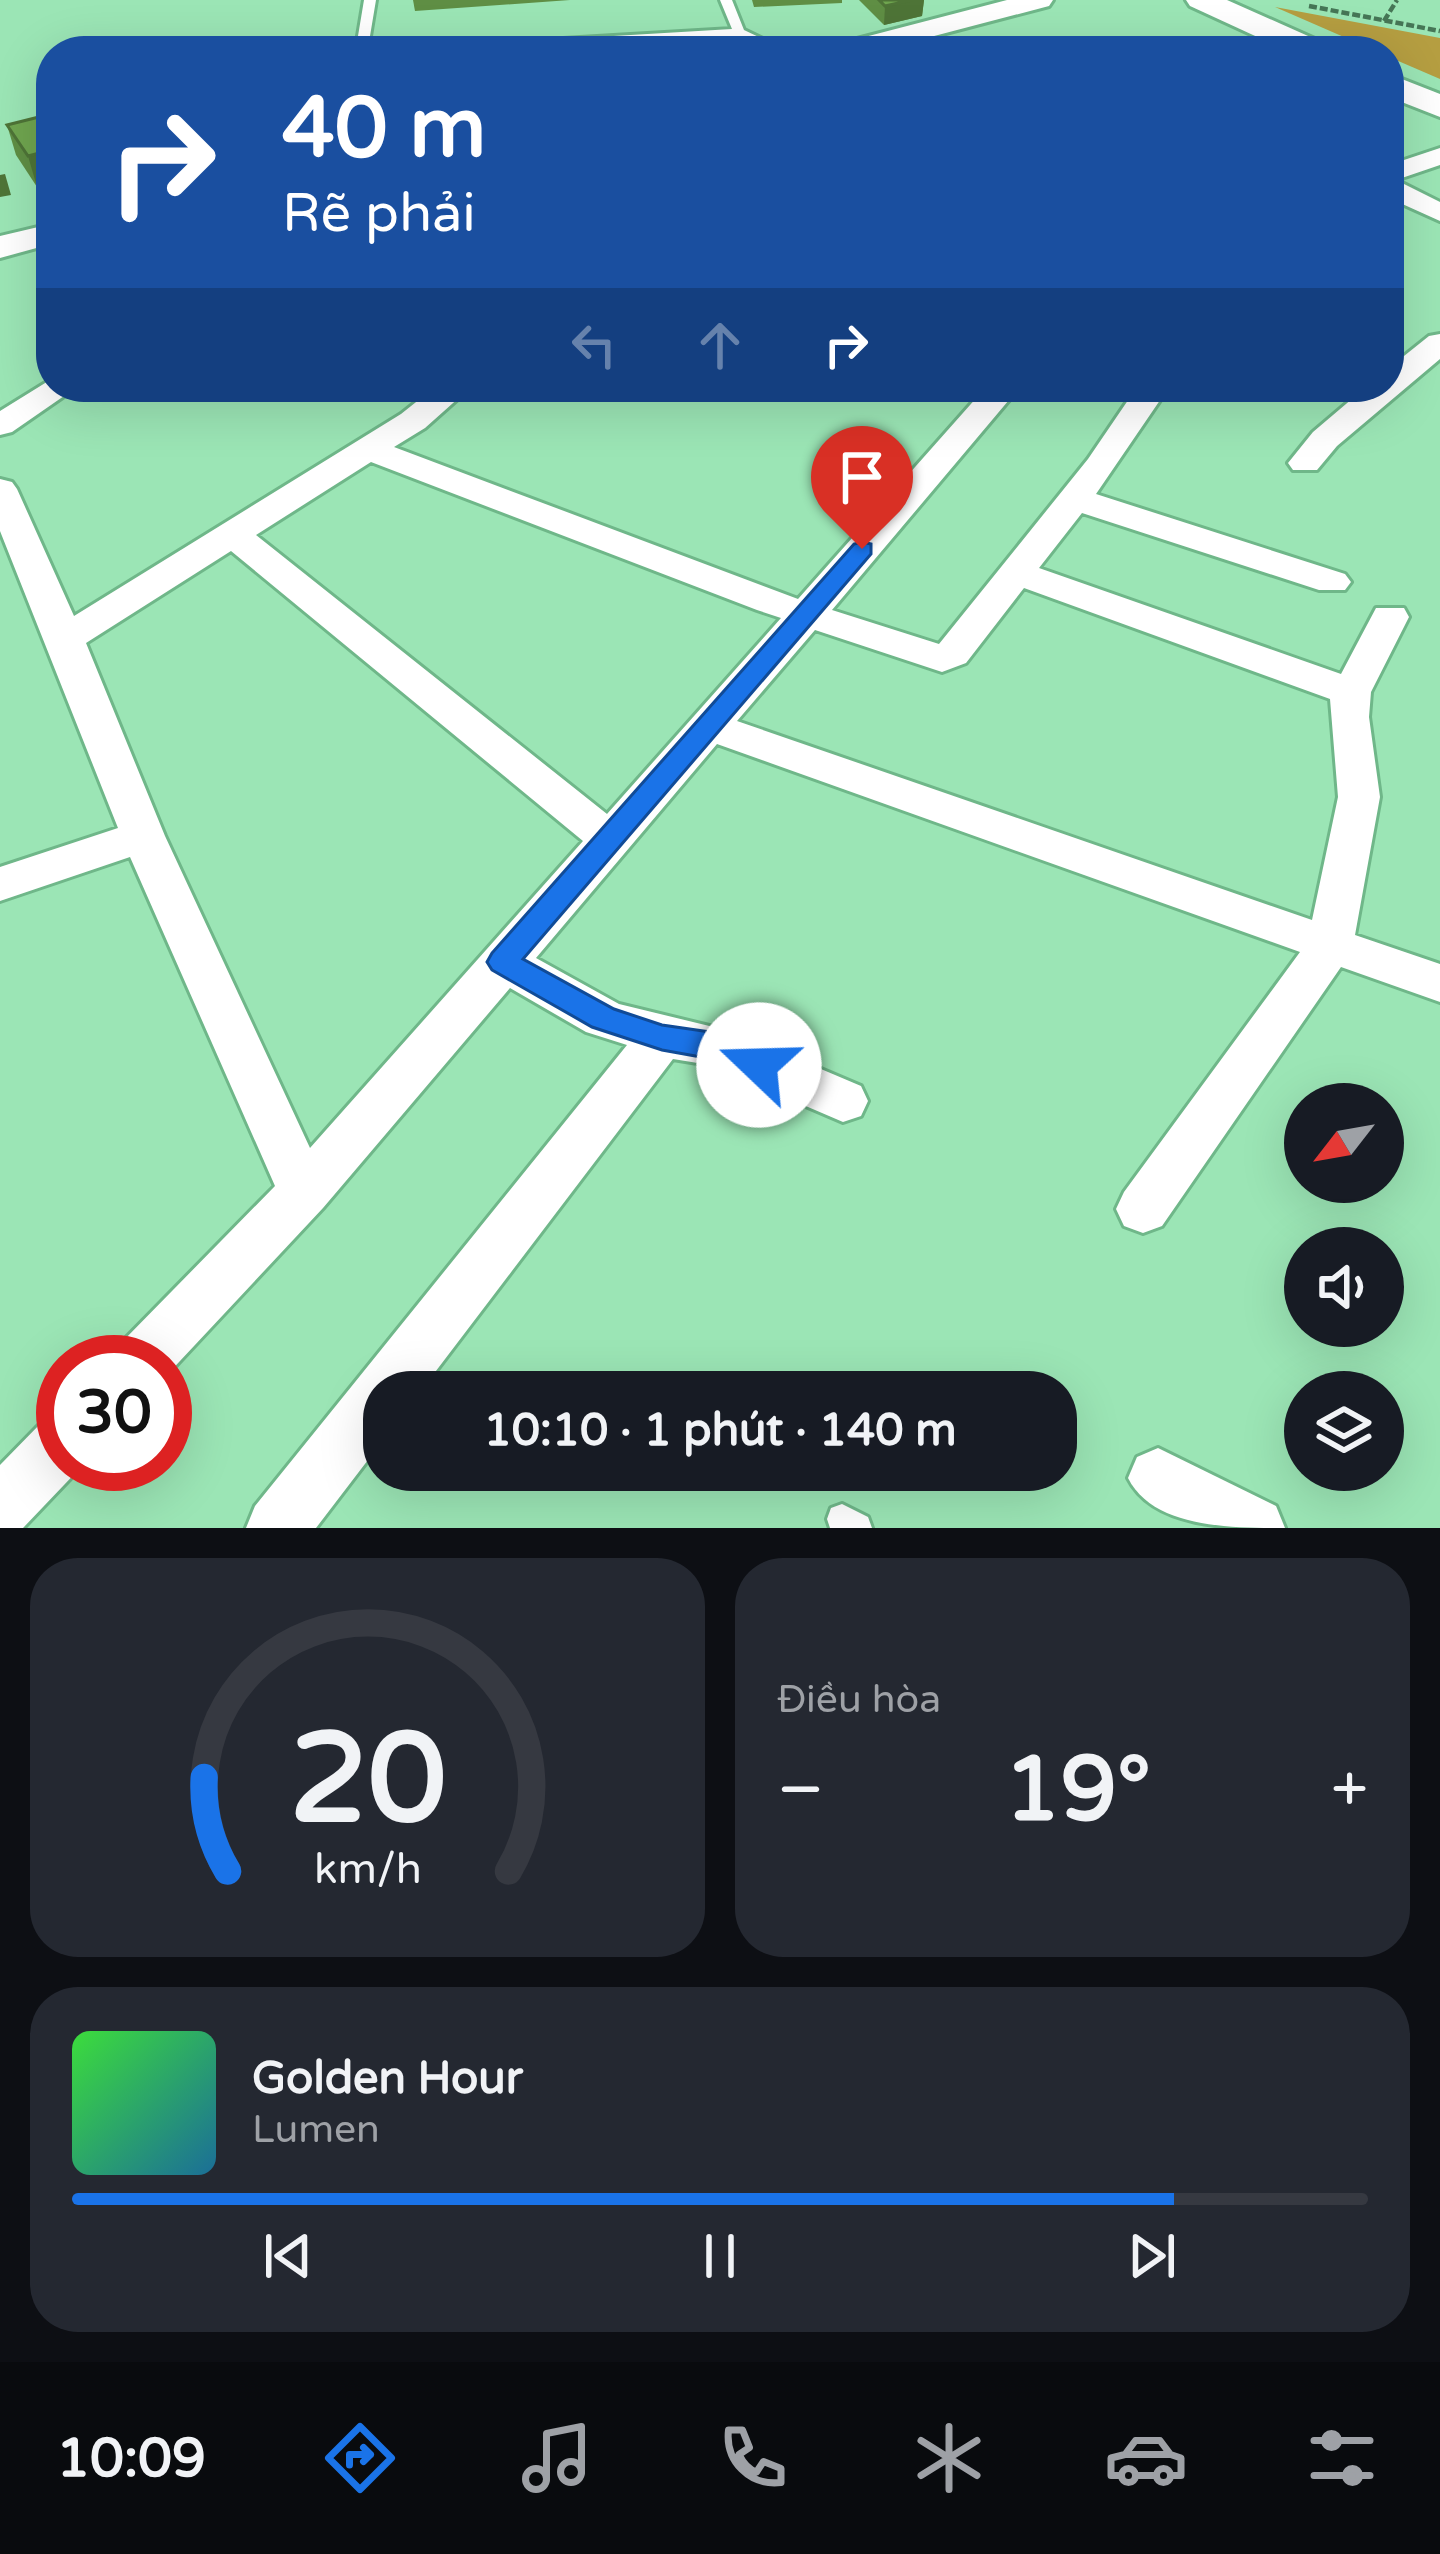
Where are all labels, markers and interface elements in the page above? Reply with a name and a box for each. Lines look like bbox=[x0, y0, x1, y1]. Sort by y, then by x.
text: 40 m bbox=[282, 79, 486, 180]
icon: right bbox=[84, 84, 240, 240]
text: Rẽ phải bbox=[282, 181, 476, 246]
icon: left bbox=[561, 312, 627, 378]
icon: ahead bbox=[687, 312, 753, 378]
icon: right bbox=[813, 312, 879, 378]
pin bbox=[811, 426, 913, 549]
icon: arrive bbox=[829, 444, 895, 510]
position arrow bbox=[696, 1002, 822, 1128]
north arrow bbox=[1284, 1083, 1404, 1203]
map controls bbox=[1284, 1083, 1404, 1491]
button: sound bbox=[1284, 1227, 1404, 1347]
speed limit sign: 30 bbox=[36, 1335, 192, 1491]
button: layers bbox=[1284, 1371, 1404, 1491]
text: 10:10 · 1 phút · 140 m bbox=[484, 1404, 956, 1458]
text: Điều hòa bbox=[777, 1676, 941, 1723]
text: 20 bbox=[289, 1705, 446, 1856]
text: 19° bbox=[1004, 1736, 1151, 1845]
text: − bbox=[777, 1750, 824, 1830]
text: + bbox=[1331, 1750, 1368, 1830]
text: km/h bbox=[314, 1843, 421, 1894]
text: Golden Hour bbox=[252, 2052, 523, 2106]
text: Lumen bbox=[252, 2106, 380, 2153]
icon: previous bbox=[255, 2223, 321, 2289]
icon: pause bbox=[687, 2223, 753, 2289]
icon: next bbox=[1119, 2223, 1185, 2289]
icon: directions bbox=[318, 2416, 402, 2500]
icon: music bbox=[515, 2416, 599, 2500]
icon: phone bbox=[711, 2416, 795, 2500]
icon: climate bbox=[907, 2416, 991, 2500]
icon: car bbox=[1104, 2416, 1188, 2500]
icon: filters bbox=[1300, 2416, 1384, 2500]
text: 10:09 bbox=[56, 2426, 206, 2491]

